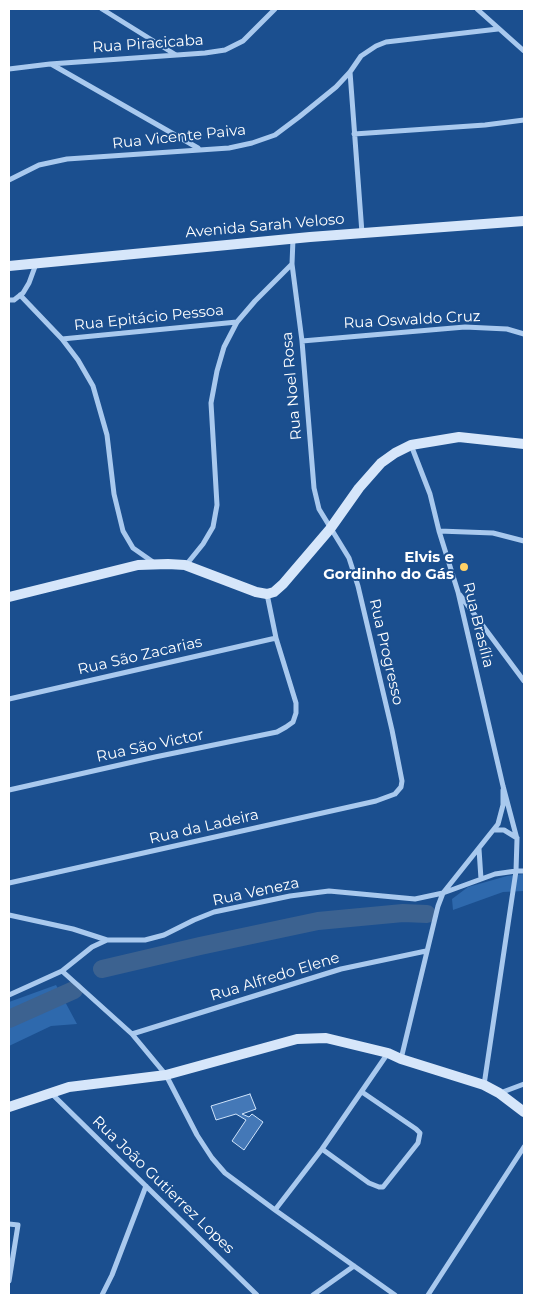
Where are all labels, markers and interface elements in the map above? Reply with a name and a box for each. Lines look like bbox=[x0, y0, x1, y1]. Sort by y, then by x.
street label: Rua Piracicaba bbox=[92, 31, 204, 57]
street label: Rua Vicente Paiva bbox=[111, 121, 247, 153]
street label: Avenida Sarah Veloso bbox=[185, 210, 345, 242]
street label: Rua Epitácio Pessoa bbox=[73, 301, 225, 335]
street label: Rua Oswaldo Cruz bbox=[343, 307, 481, 333]
street label: Rua Noel Rosa bbox=[278, 331, 306, 441]
place label: Elvis e Gordinho do Gás bbox=[323, 549, 454, 584]
marker: Elvis e Gordinho do Gás bbox=[458, 561, 470, 573]
street label: Rua Brasília bbox=[459, 580, 497, 670]
street label: Rua Progresso bbox=[365, 597, 407, 707]
street label: Rua São Zacarias bbox=[76, 633, 204, 679]
street label: Rua São Victor bbox=[95, 726, 205, 766]
street label: Rua da Ladeira bbox=[147, 806, 261, 848]
street label: Rua Veneza bbox=[211, 874, 301, 910]
street label: Rua Alfredo Elene bbox=[208, 949, 342, 1005]
street label: Rua João Gutierrez Lopes bbox=[88, 1112, 238, 1258]

